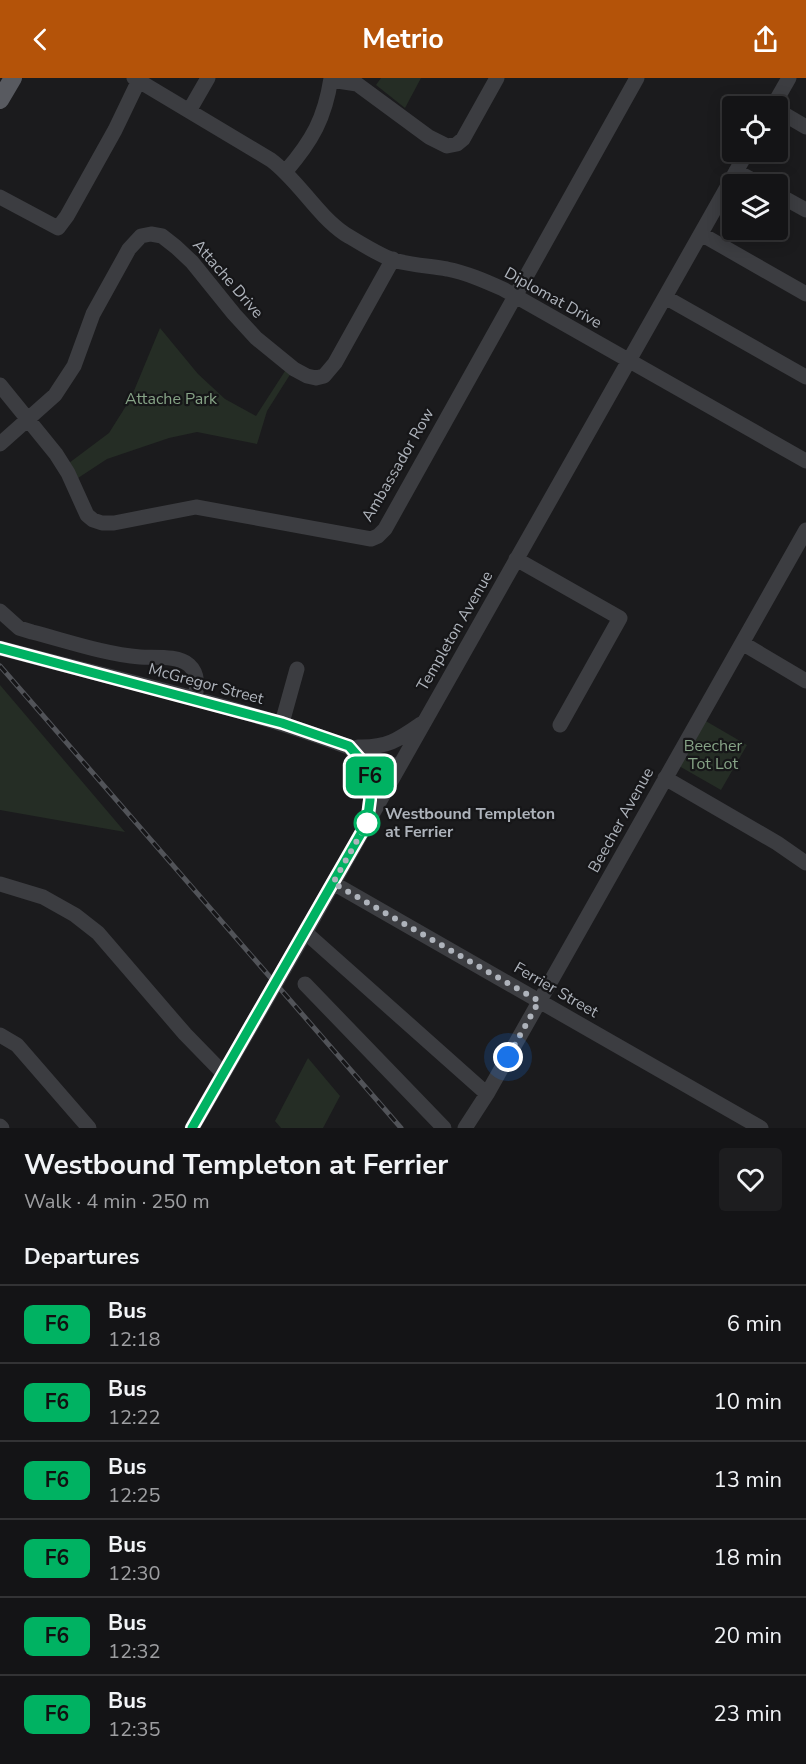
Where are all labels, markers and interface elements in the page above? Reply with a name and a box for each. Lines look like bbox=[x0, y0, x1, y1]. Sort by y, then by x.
text: Metrio bbox=[362, 21, 444, 58]
icon: back bbox=[24, 23, 57, 56]
icon: share bbox=[749, 23, 782, 56]
map controls bbox=[722, 96, 788, 240]
button: locate bbox=[722, 96, 788, 162]
button: layers bbox=[722, 174, 788, 240]
street label: Attache Drive bbox=[188, 235, 268, 323]
street label: Diplomat Drive bbox=[500, 262, 606, 334]
park label: Attache Park bbox=[125, 388, 218, 410]
street label: Ambassador Row bbox=[357, 404, 440, 526]
street label: Templeton Avenue bbox=[412, 567, 498, 695]
street label: McGregor Street bbox=[146, 658, 267, 710]
park label: Beecher Tot Lot bbox=[684, 735, 743, 775]
line badge: F6 bbox=[343, 756, 397, 796]
text: F6 bbox=[358, 762, 382, 790]
street label: Beecher Avenue bbox=[583, 763, 659, 877]
place label: Westbound Templeton at Ferrier bbox=[385, 803, 555, 843]
marker: Westbound Templeton at Ferrier bbox=[354, 810, 380, 836]
street label: Ferrier Street bbox=[510, 957, 603, 1023]
your location bbox=[493, 1042, 523, 1072]
text: Westbound Templeton at Ferrier bbox=[24, 1146, 448, 1184]
button: heart bbox=[719, 1148, 782, 1211]
text: Walk · 4 min · 250 m bbox=[24, 1188, 210, 1215]
text: Departures bbox=[24, 1242, 139, 1272]
text: Bus bbox=[108, 1296, 147, 1326]
text: 6 min bbox=[727, 1309, 782, 1339]
text: F6 bbox=[45, 1310, 69, 1338]
text: 12:18 bbox=[108, 1326, 161, 1353]
text: Bus bbox=[108, 1374, 147, 1404]
text: 10 min bbox=[714, 1387, 782, 1417]
text: F6 bbox=[45, 1388, 69, 1416]
text: 12:22 bbox=[108, 1404, 161, 1431]
text: Bus bbox=[108, 1452, 147, 1482]
text: 13 min bbox=[714, 1465, 782, 1495]
text: F6 bbox=[45, 1466, 69, 1494]
text: 12:25 bbox=[108, 1482, 161, 1509]
text: Bus bbox=[108, 1530, 147, 1560]
text: 18 min bbox=[714, 1543, 782, 1573]
text: F6 bbox=[45, 1544, 69, 1572]
text: 12:30 bbox=[108, 1560, 161, 1587]
text: Bus bbox=[108, 1608, 147, 1638]
text: 20 min bbox=[714, 1621, 782, 1651]
text: F6 bbox=[45, 1622, 69, 1650]
text: 12:32 bbox=[108, 1638, 161, 1665]
text: Bus bbox=[108, 1686, 147, 1716]
text: 23 min bbox=[714, 1699, 782, 1729]
text: F6 bbox=[45, 1700, 69, 1728]
text: 12:35 bbox=[108, 1716, 161, 1743]

